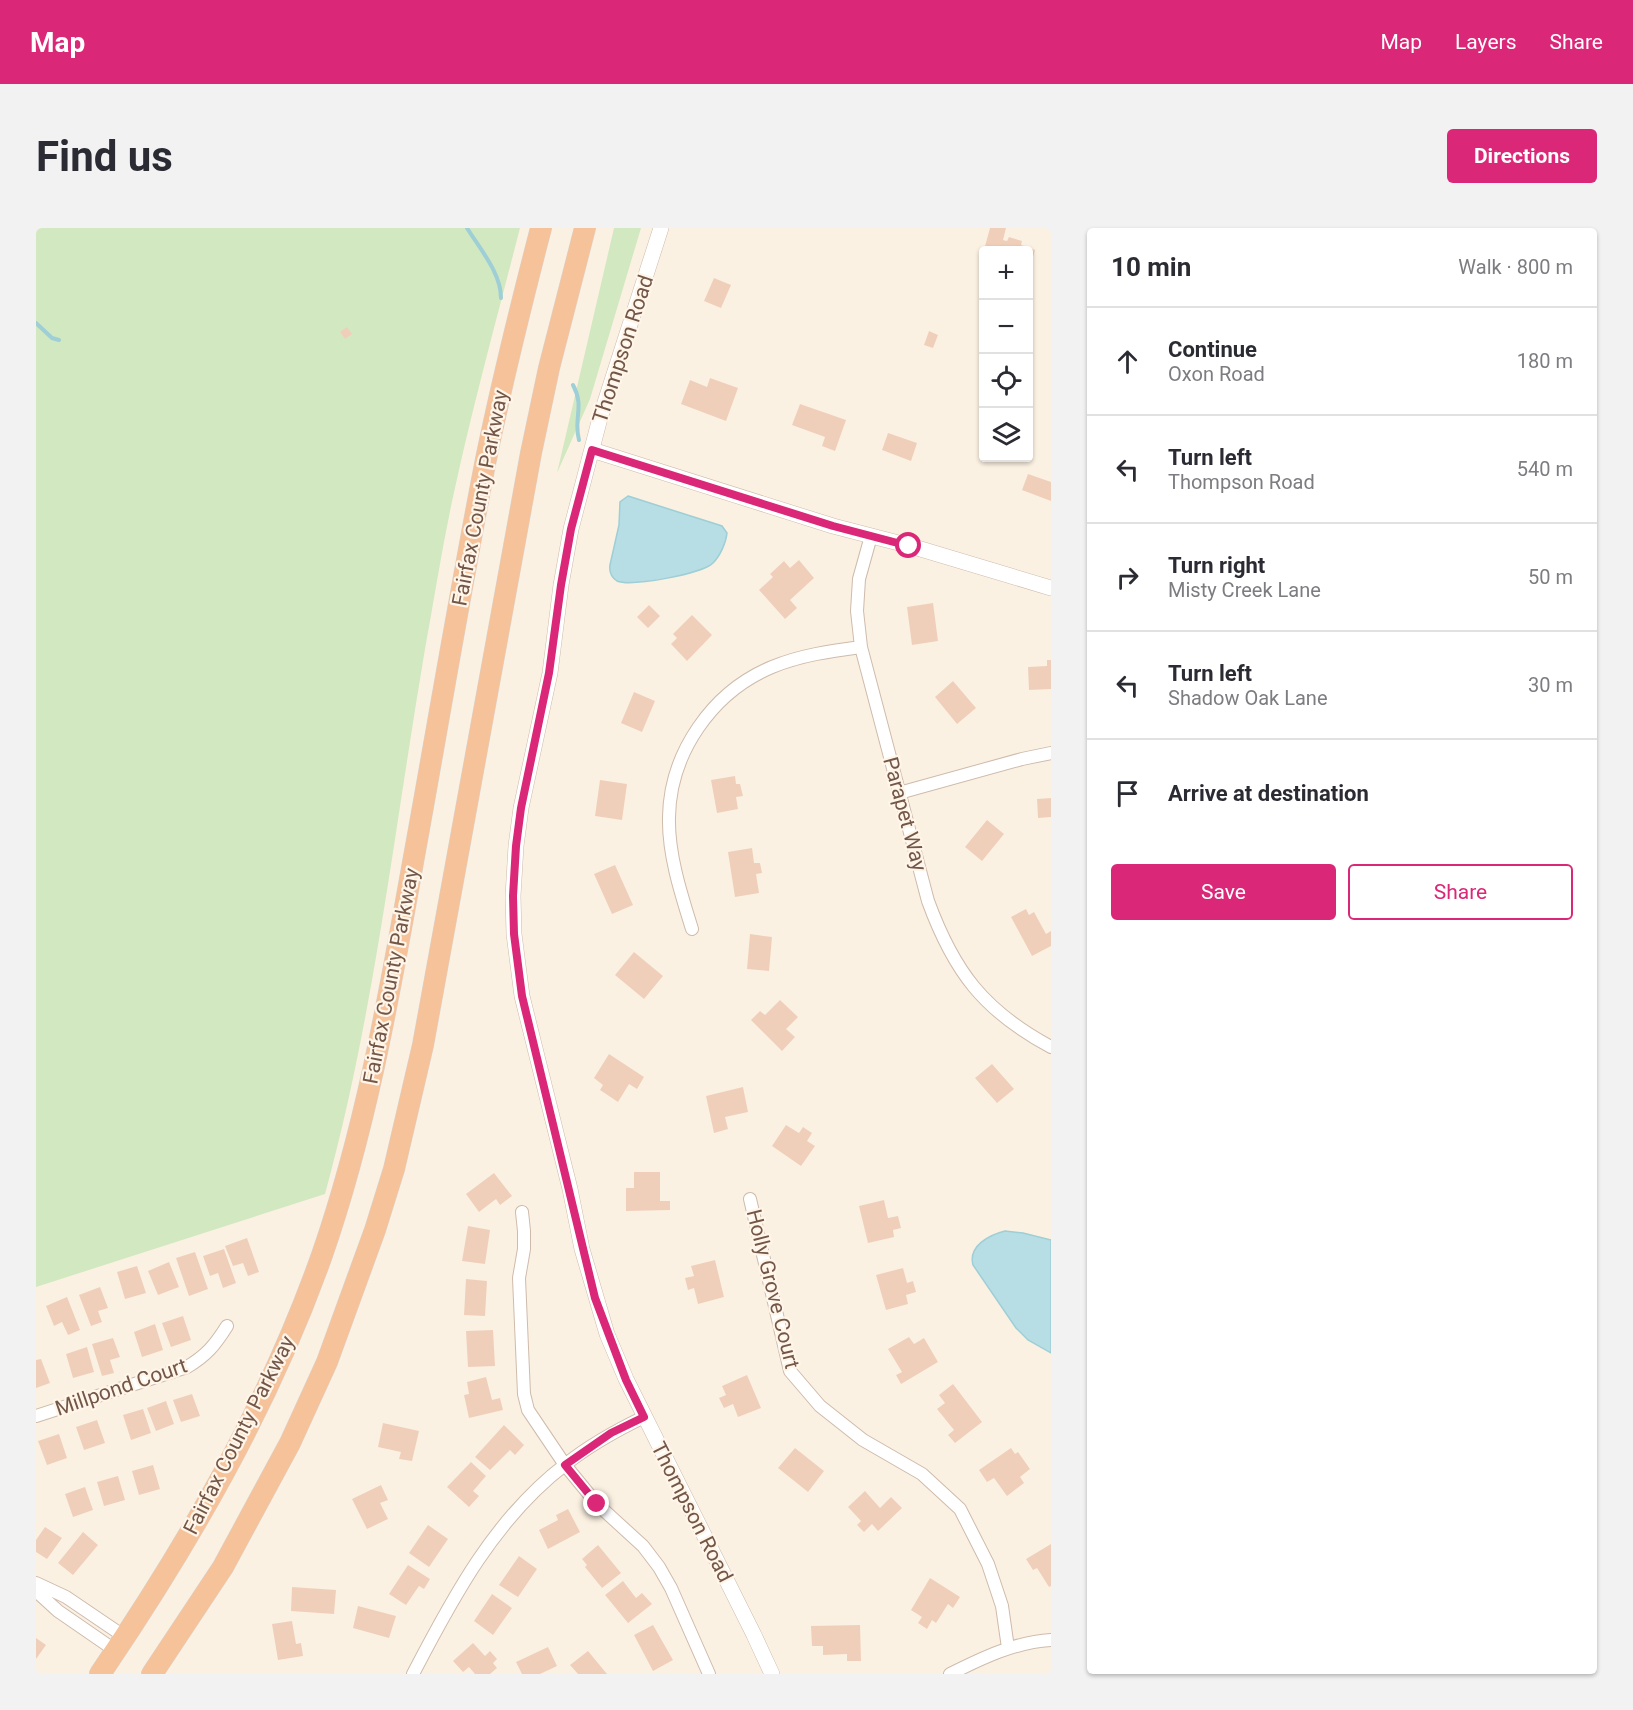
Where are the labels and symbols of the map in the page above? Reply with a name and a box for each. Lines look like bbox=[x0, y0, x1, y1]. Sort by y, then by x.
street label: Thompson Road bbox=[588, 272, 658, 426]
street label: Fairfax County Parkway bbox=[447, 388, 513, 608]
route start bbox=[895, 532, 921, 558]
street label: Parapet Way bbox=[878, 754, 932, 874]
street label: Fairfax County Parkway bbox=[358, 866, 424, 1086]
street label: Holly Grove Court bbox=[742, 1207, 804, 1371]
street label: Fairfax County Parkway bbox=[178, 1332, 300, 1538]
street label: Millpond Court bbox=[52, 1353, 190, 1421]
street label: Thompson Road bbox=[646, 1438, 738, 1586]
route end bbox=[583, 1490, 609, 1516]

